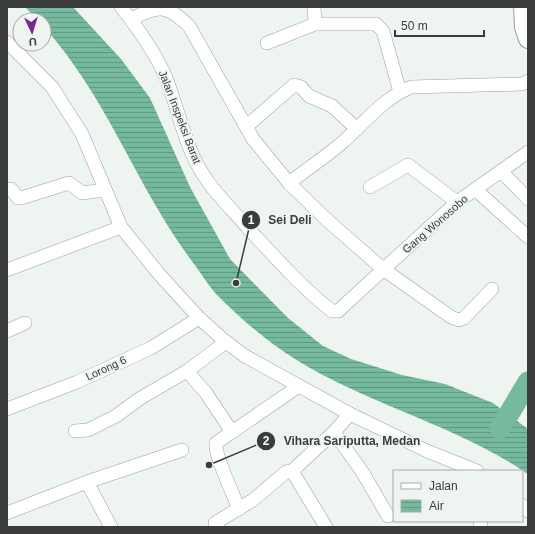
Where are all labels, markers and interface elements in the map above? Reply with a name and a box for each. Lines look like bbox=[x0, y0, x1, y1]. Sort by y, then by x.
north arrow bbox=[12, 12, 52, 52]
scale bar bbox=[395, 12, 484, 38]
text: 50 m bbox=[401, 19, 428, 33]
text: U bbox=[28, 36, 37, 48]
street label: Jalan Inspeksi Barat bbox=[157, 69, 203, 165]
street label: Gang Wonosobo bbox=[400, 192, 470, 256]
callout: Sei Deli bbox=[241, 208, 320, 232]
text: 1 bbox=[248, 213, 255, 227]
text: Sei Deli bbox=[268, 213, 312, 227]
street label: Lorong 6 bbox=[84, 353, 128, 383]
callout: Vihara Sariputta, Medan bbox=[256, 429, 429, 453]
text: 2 bbox=[263, 434, 270, 448]
text: Vihara Sariputta, Medan bbox=[284, 434, 420, 448]
legend bbox=[393, 470, 523, 522]
text: Jalan bbox=[429, 479, 458, 493]
text: Air bbox=[429, 499, 444, 513]

